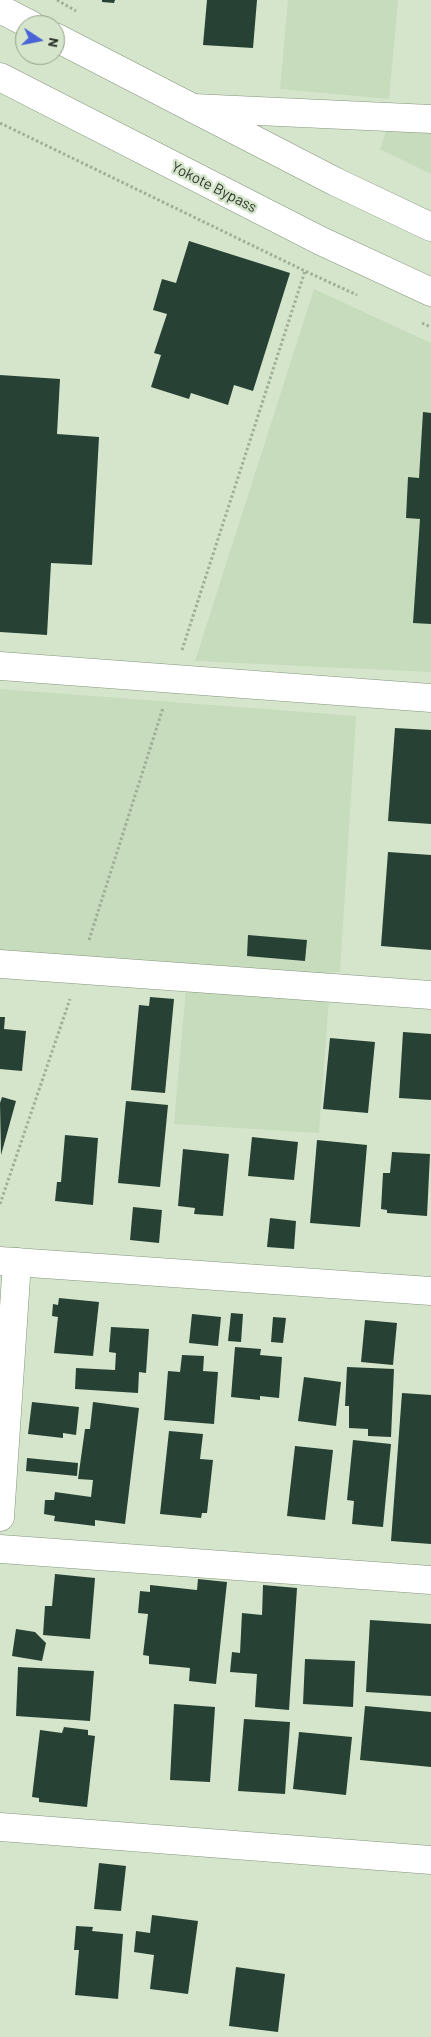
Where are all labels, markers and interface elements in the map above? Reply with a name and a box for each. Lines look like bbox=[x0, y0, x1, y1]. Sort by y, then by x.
north arrow bbox=[15, 15, 65, 65]
text: N bbox=[45, 37, 63, 49]
street label: Yokote Bypass bbox=[168, 158, 260, 216]

